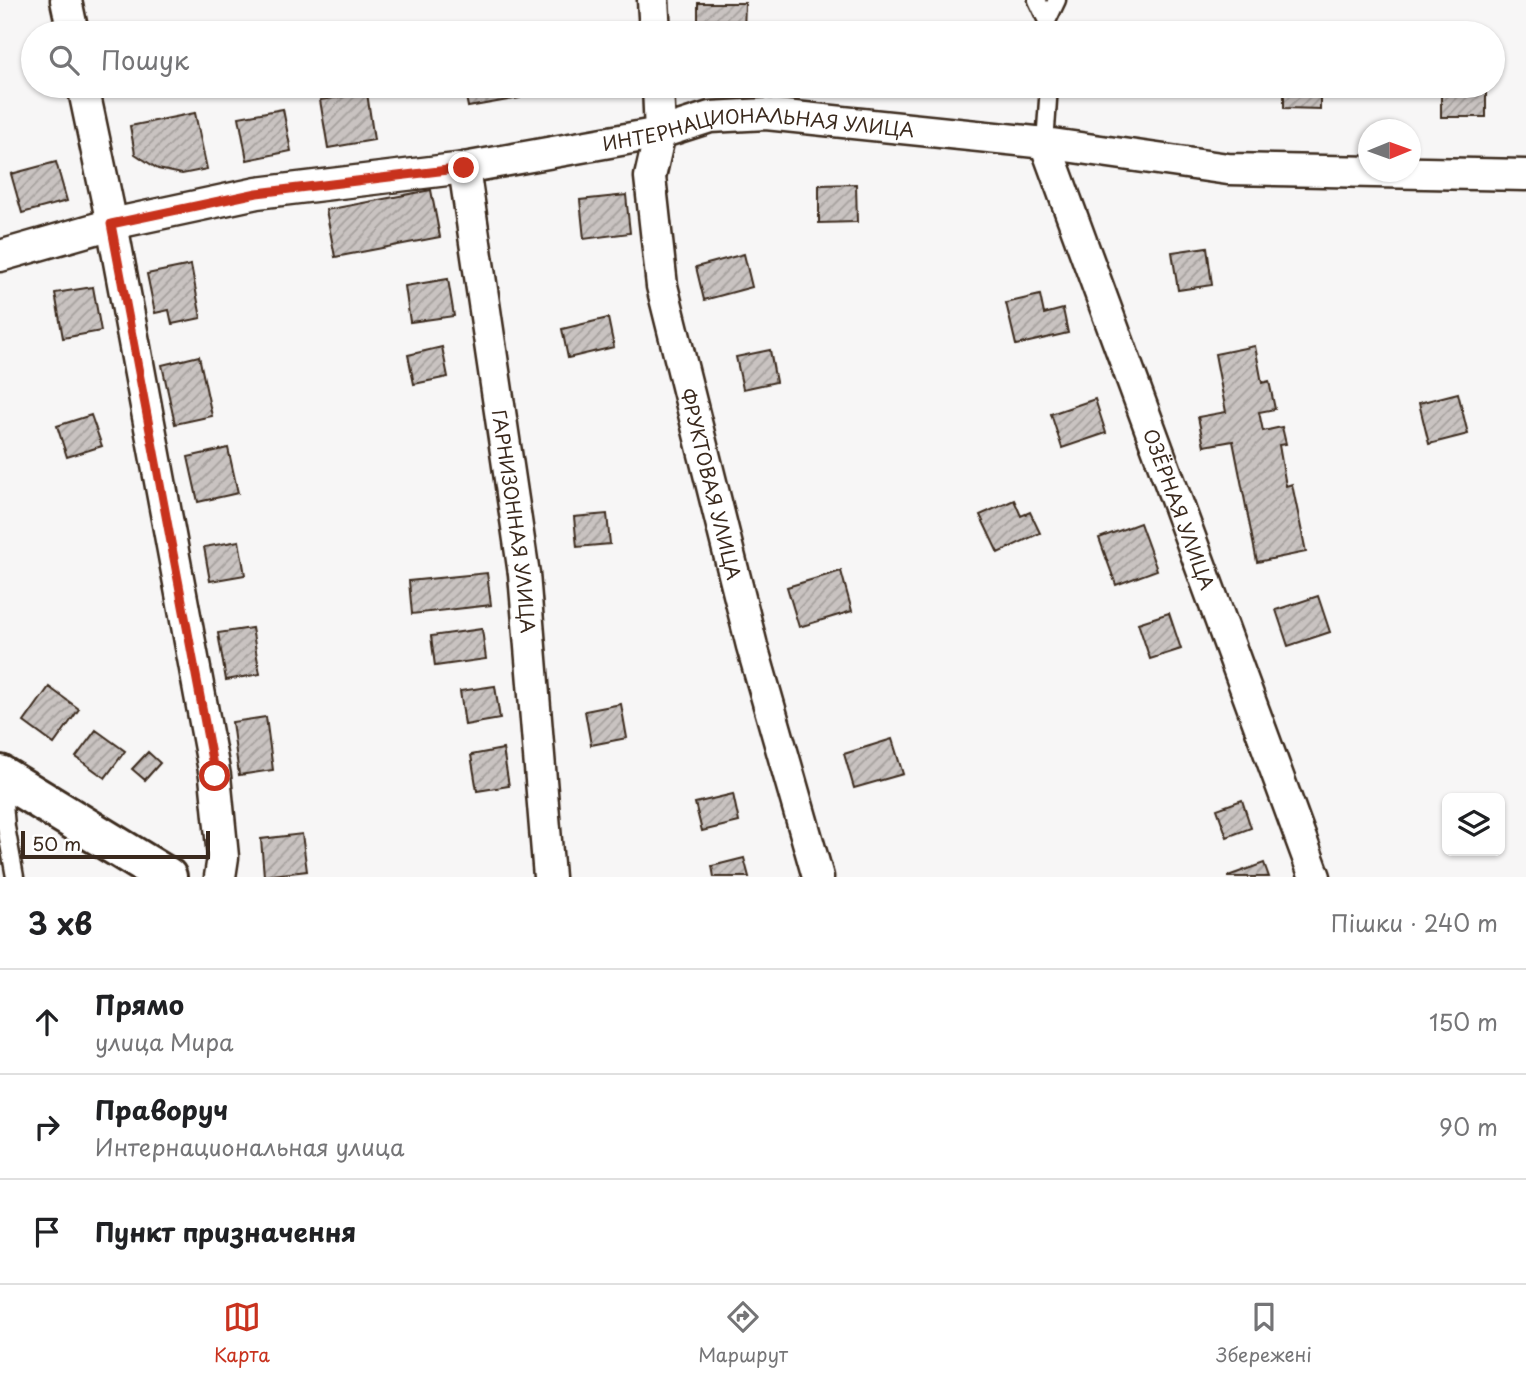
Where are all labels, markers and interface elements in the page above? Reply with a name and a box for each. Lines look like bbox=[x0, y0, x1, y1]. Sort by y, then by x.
search box bbox=[21, 21, 1505, 98]
text: Пошук bbox=[101, 40, 189, 79]
icon: search bbox=[45, 41, 83, 79]
street label: ИНТЕРНАЦИОНАЛЬНАЯ УЛИЦА bbox=[600, 100, 916, 157]
north arrow bbox=[1358, 119, 1421, 182]
route end bbox=[448, 152, 479, 183]
street label: ФРУКТОВАЯ УЛИЦА bbox=[674, 385, 749, 583]
street label: ГАРНИЗОННАЯ УЛИЦА bbox=[486, 408, 543, 634]
street label: ОЗЁРНАЯ УЛИЦА bbox=[1137, 424, 1222, 594]
route start bbox=[199, 760, 230, 791]
map controls bbox=[1442, 793, 1505, 856]
button: layers bbox=[1442, 793, 1505, 856]
scale bar bbox=[21, 828, 210, 860]
text: 50 m bbox=[32, 829, 81, 857]
text: 3 хв bbox=[28, 900, 92, 945]
text: Пішки · 240 m bbox=[1331, 905, 1498, 940]
text: Прямо bbox=[95, 985, 184, 1024]
icon: ahead bbox=[28, 1003, 66, 1041]
text: 150 m bbox=[1429, 1004, 1498, 1039]
text: улица Мира bbox=[95, 1024, 234, 1059]
text: Праворуч bbox=[95, 1090, 228, 1129]
icon: right bbox=[28, 1108, 66, 1146]
text: 90 m bbox=[1439, 1109, 1498, 1144]
text: Интернациональная улица bbox=[95, 1129, 404, 1164]
text: Пункт призначення bbox=[95, 1212, 356, 1251]
icon: arrive bbox=[28, 1213, 66, 1251]
tab: Карта bbox=[214, 1298, 270, 1368]
tab: Маршрут bbox=[698, 1298, 788, 1368]
tab: Збережені bbox=[1216, 1298, 1312, 1368]

